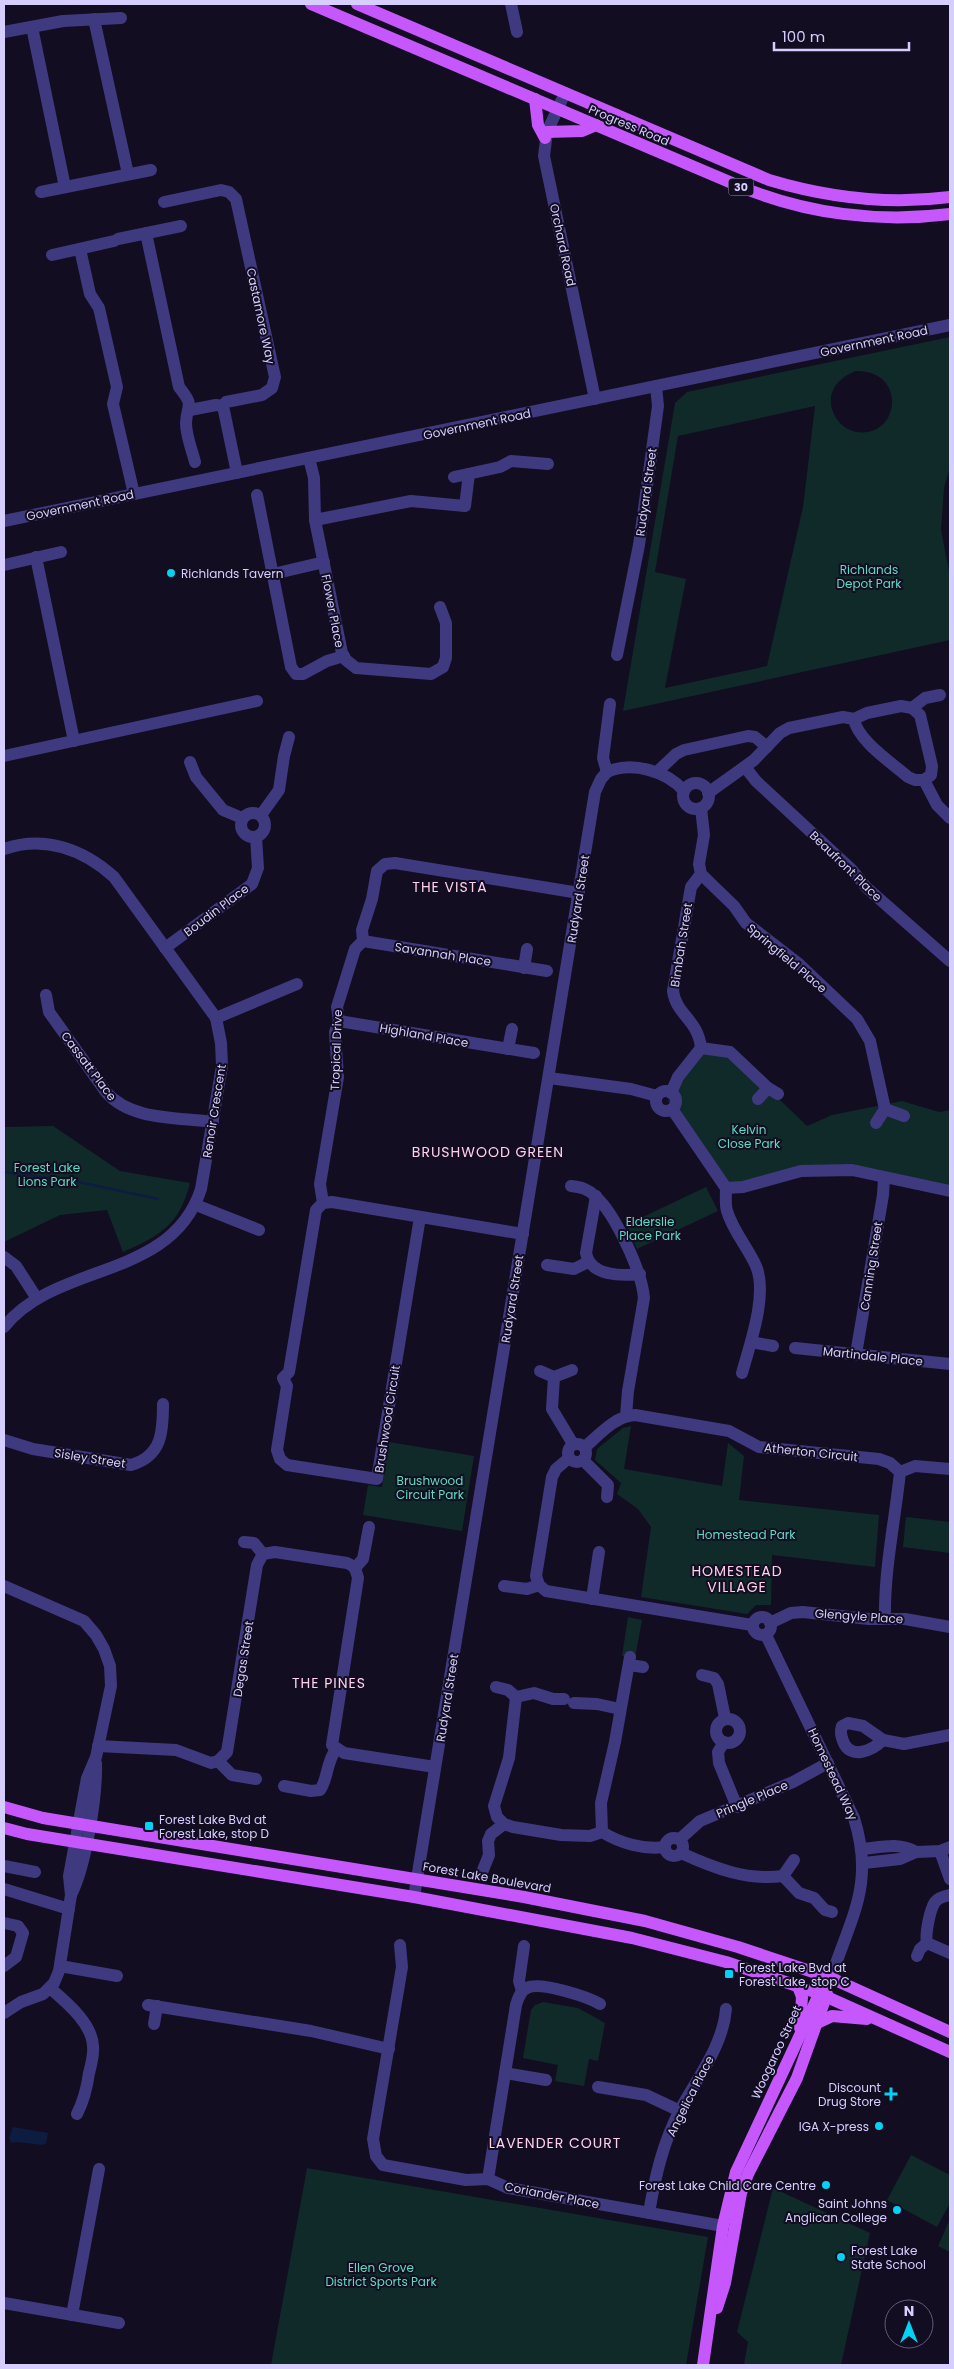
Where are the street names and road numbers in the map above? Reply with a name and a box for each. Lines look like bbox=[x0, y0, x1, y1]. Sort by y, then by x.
street label: Progress Road bbox=[586, 100, 672, 150]
road number: 30 bbox=[728, 178, 754, 196]
street label: Orchard Road bbox=[546, 202, 580, 288]
street label: Castamore Way bbox=[243, 266, 280, 366]
street label: Government Road bbox=[819, 321, 929, 361]
street label: Government Road bbox=[422, 404, 532, 444]
street label: Rudyard Street bbox=[631, 447, 661, 537]
street label: Government Road bbox=[25, 485, 135, 525]
street label: Flower Place bbox=[318, 573, 348, 649]
street label: Beaufront Place bbox=[806, 827, 886, 905]
street label: Rudyard Street bbox=[563, 854, 593, 944]
street label: Boudin Place bbox=[180, 880, 252, 940]
street label: Bimbah Street bbox=[666, 902, 696, 988]
street label: Springfield Place bbox=[743, 919, 831, 997]
street label: Savannah Place bbox=[394, 938, 492, 970]
street label: Tropical Drive bbox=[326, 1009, 346, 1091]
street label: Highland Place bbox=[378, 1019, 470, 1051]
street label: Cassatt Place bbox=[57, 1028, 121, 1104]
street label: Renoir Crescent bbox=[198, 1063, 230, 1159]
street label: Canning Street bbox=[856, 1220, 886, 1312]
street label: Rudyard Street bbox=[497, 1254, 527, 1344]
street label: Martindale Place bbox=[822, 1342, 924, 1370]
street label: Brushwood Circuit bbox=[370, 1364, 404, 1474]
street label: Atherton Circuit bbox=[763, 1439, 859, 1465]
street label: Sisley Street bbox=[53, 1444, 127, 1472]
street label: Glengyle Place bbox=[814, 1604, 904, 1628]
street label: Degas Street bbox=[229, 1620, 257, 1698]
street label: Rudyard Street bbox=[432, 1653, 462, 1743]
street label: Homestead Way bbox=[804, 1725, 862, 1823]
street label: Pringle Place bbox=[713, 1776, 791, 1822]
street label: Forest Lake Boulevard bbox=[421, 1857, 553, 1897]
street label: Woogaroo Street bbox=[747, 2002, 805, 2102]
street label: Angelica Place bbox=[662, 2053, 718, 2139]
street label: Coriander Place bbox=[503, 2177, 601, 2213]

